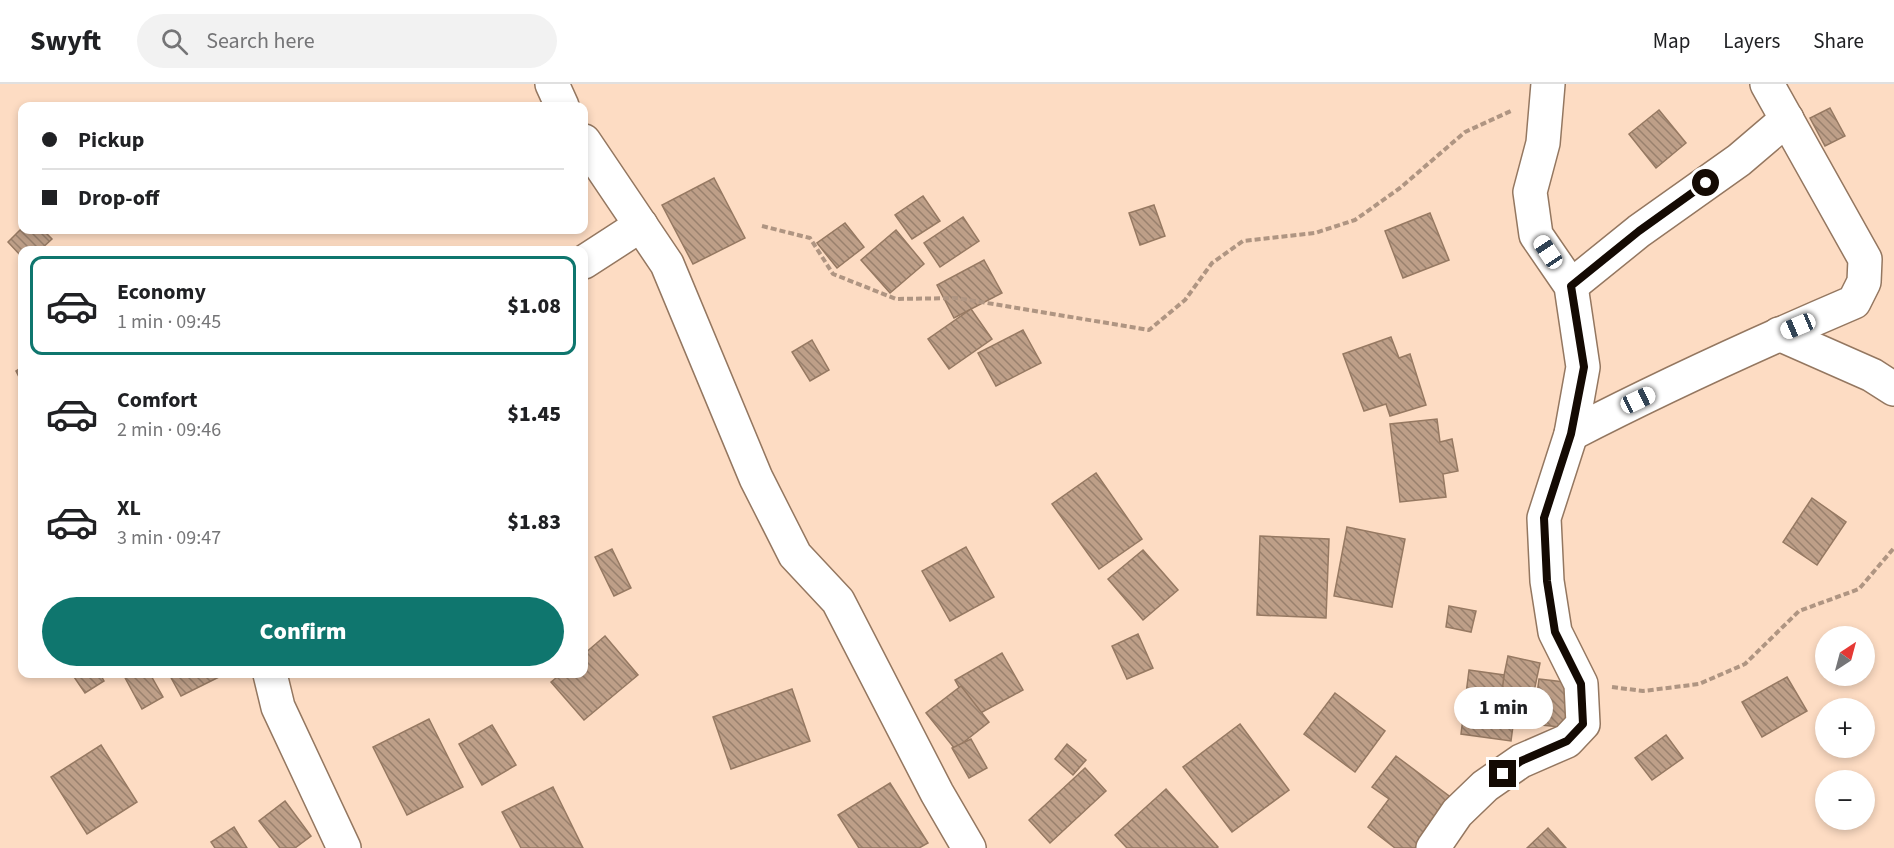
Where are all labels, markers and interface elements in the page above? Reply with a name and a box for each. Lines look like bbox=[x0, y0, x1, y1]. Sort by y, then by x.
search box bbox=[137, 14, 557, 68]
text: Swyft bbox=[30, 21, 101, 61]
icon: search bbox=[158, 25, 191, 58]
text: Search here bbox=[206, 25, 315, 57]
text: Map bbox=[1653, 26, 1690, 56]
text: Layers bbox=[1723, 26, 1780, 56]
text: Share bbox=[1813, 26, 1864, 56]
text: Pickup bbox=[78, 124, 144, 156]
route start bbox=[1692, 169, 1719, 196]
text: Drop-off bbox=[78, 182, 159, 214]
car bbox=[1530, 232, 1566, 272]
text: Economy bbox=[117, 276, 206, 308]
icon: car bbox=[45, 279, 99, 333]
text: $1.08 bbox=[507, 290, 561, 322]
text: 1 min · 09:45 bbox=[117, 308, 221, 336]
car bbox=[1778, 311, 1818, 341]
text: Comfort bbox=[117, 384, 198, 416]
car bbox=[1618, 384, 1658, 416]
icon: car bbox=[45, 387, 99, 441]
text: $1.45 bbox=[507, 398, 561, 430]
text: 2 min · 09:46 bbox=[117, 416, 221, 444]
text: XL bbox=[117, 492, 141, 524]
icon: car bbox=[45, 495, 99, 549]
text: $1.83 bbox=[507, 506, 561, 538]
text: 3 min · 09:47 bbox=[117, 524, 221, 552]
button: Confirm bbox=[42, 597, 564, 666]
north arrow bbox=[1815, 626, 1875, 686]
map controls bbox=[1815, 626, 1875, 830]
callout: 1 min bbox=[1454, 687, 1552, 729]
text: 1 min bbox=[1479, 694, 1528, 722]
button: + bbox=[1815, 698, 1875, 758]
route end bbox=[1489, 760, 1516, 787]
button: − bbox=[1815, 770, 1875, 830]

